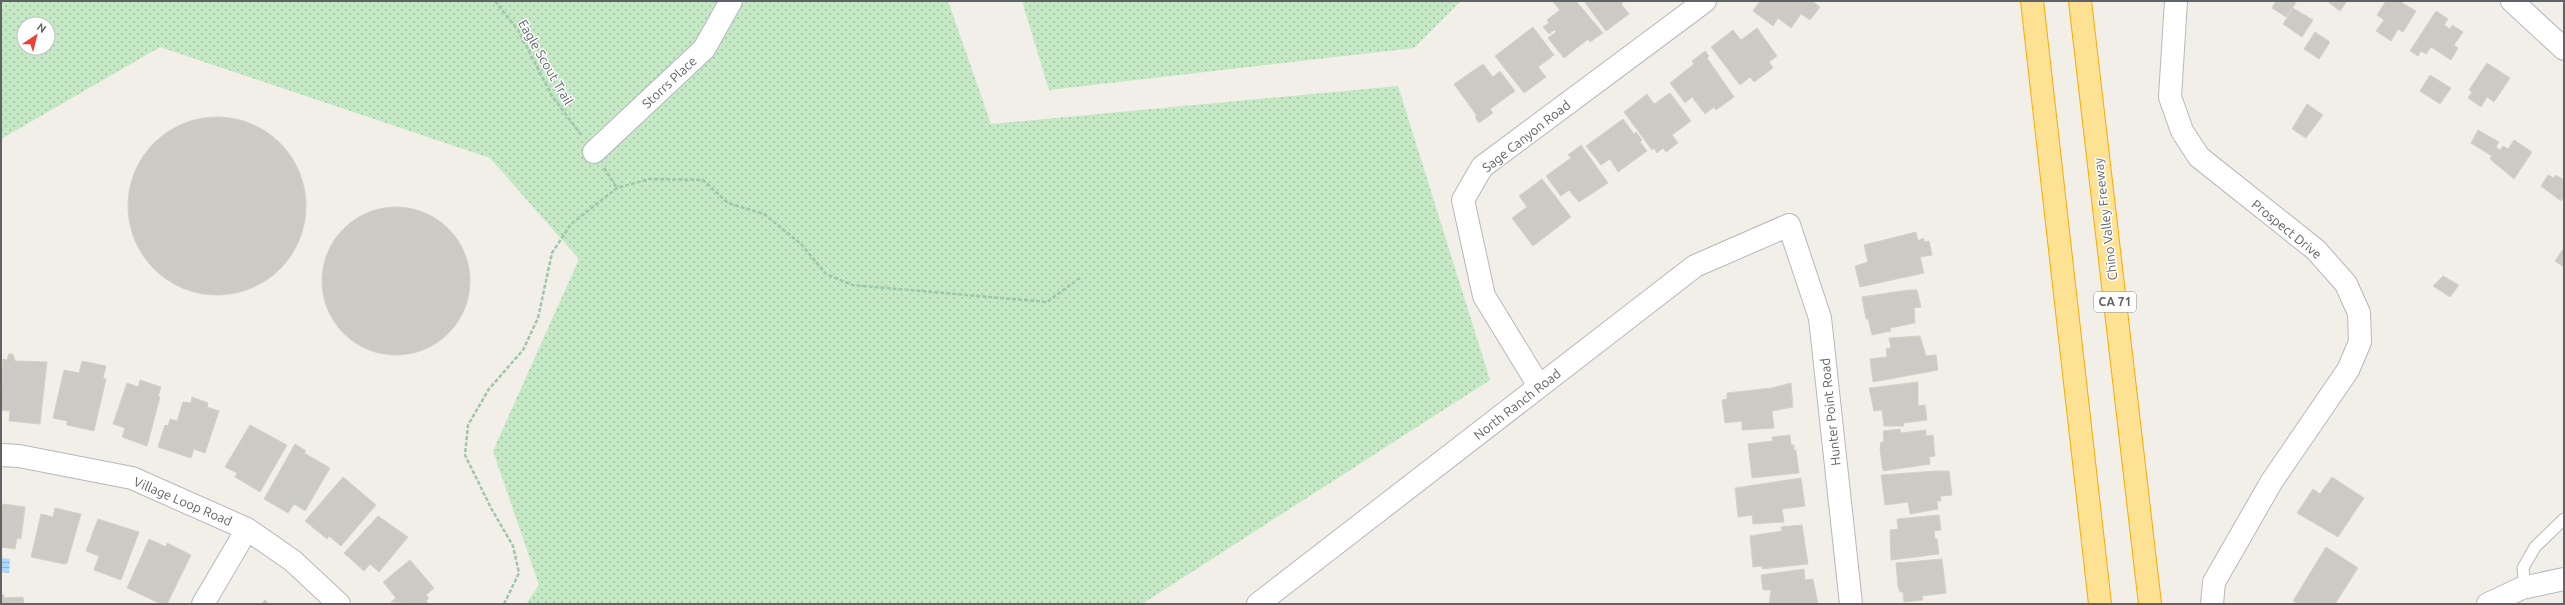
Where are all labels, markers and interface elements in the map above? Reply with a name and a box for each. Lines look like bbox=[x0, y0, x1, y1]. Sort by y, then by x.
north arrow bbox=[16, 16, 56, 56]
street label: Eagle Scout Trail bbox=[516, 17, 576, 108]
text: N bbox=[35, 21, 49, 35]
street label: Storrs Place bbox=[639, 53, 699, 111]
street label: Sage Canyon Road bbox=[1479, 97, 1573, 175]
street label: Chino Valley Freeway bbox=[2091, 157, 2119, 281]
street label: Prospect Drive bbox=[2249, 197, 2325, 261]
road number: CA 71 bbox=[2094, 292, 2136, 312]
street label: Hunter Point Road bbox=[1817, 358, 1843, 466]
street label: North Ranch Road bbox=[1471, 366, 1563, 442]
street label: Village Loop Road bbox=[132, 474, 234, 528]

